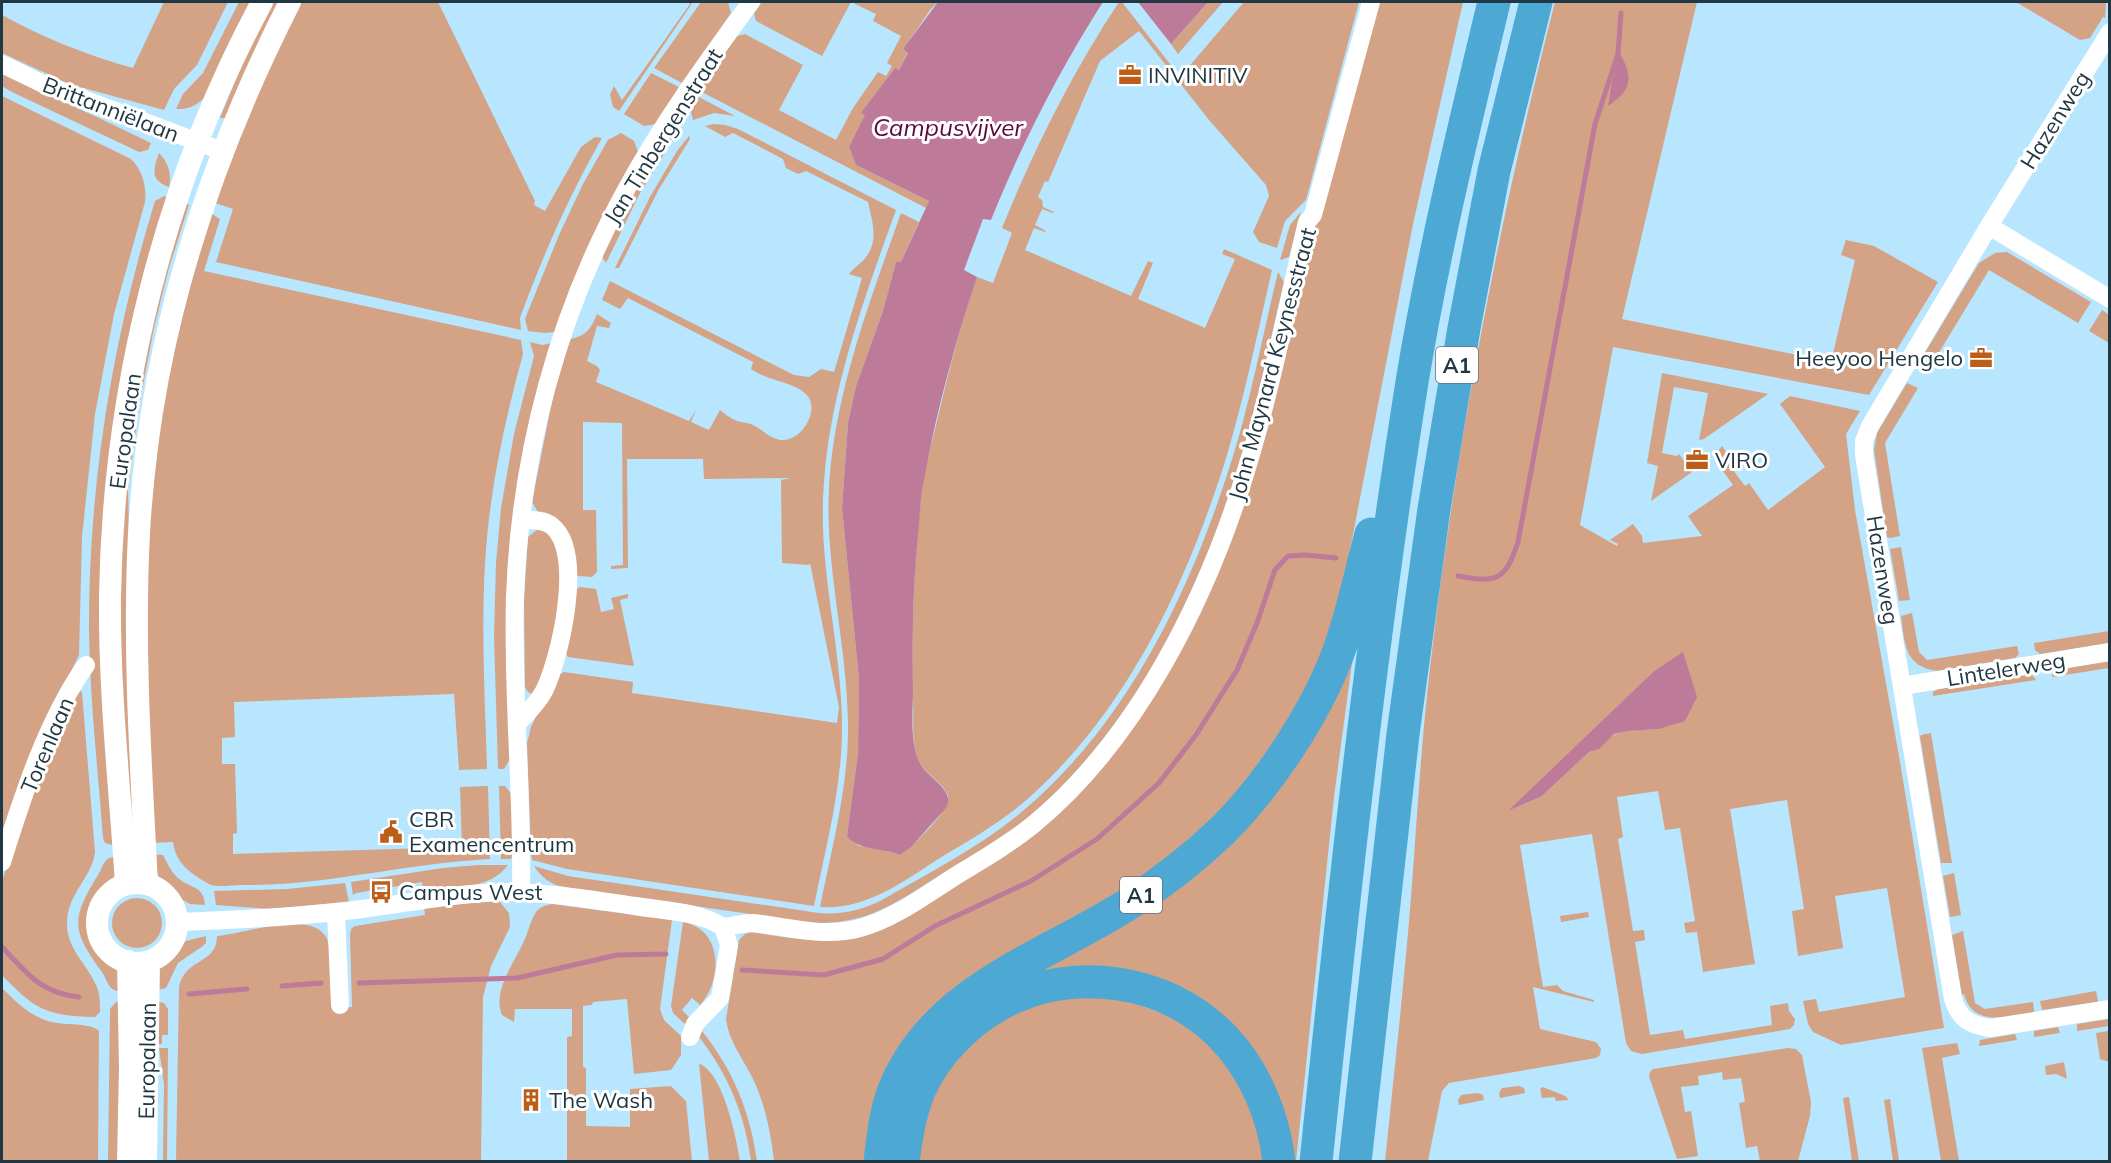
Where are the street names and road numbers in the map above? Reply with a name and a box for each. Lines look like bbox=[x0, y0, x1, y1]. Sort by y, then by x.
street label: Jan Tinbergenstraat bbox=[598, 43, 729, 229]
street label: Hazenweg bbox=[2014, 66, 2096, 174]
street label: Brittanniëlaan bbox=[39, 70, 183, 148]
street label: John Maynard Keynesstraat bbox=[1222, 224, 1322, 503]
road number: A1 bbox=[1436, 347, 1478, 383]
street label: Europalaan bbox=[103, 371, 147, 491]
street label: Hazenweg bbox=[1861, 513, 1905, 627]
street label: Lintelerweg bbox=[1945, 646, 2067, 692]
street label: Torenlaan bbox=[14, 693, 80, 797]
road number: A1 bbox=[1120, 877, 1162, 913]
street label: Europalaan bbox=[132, 1002, 162, 1120]

